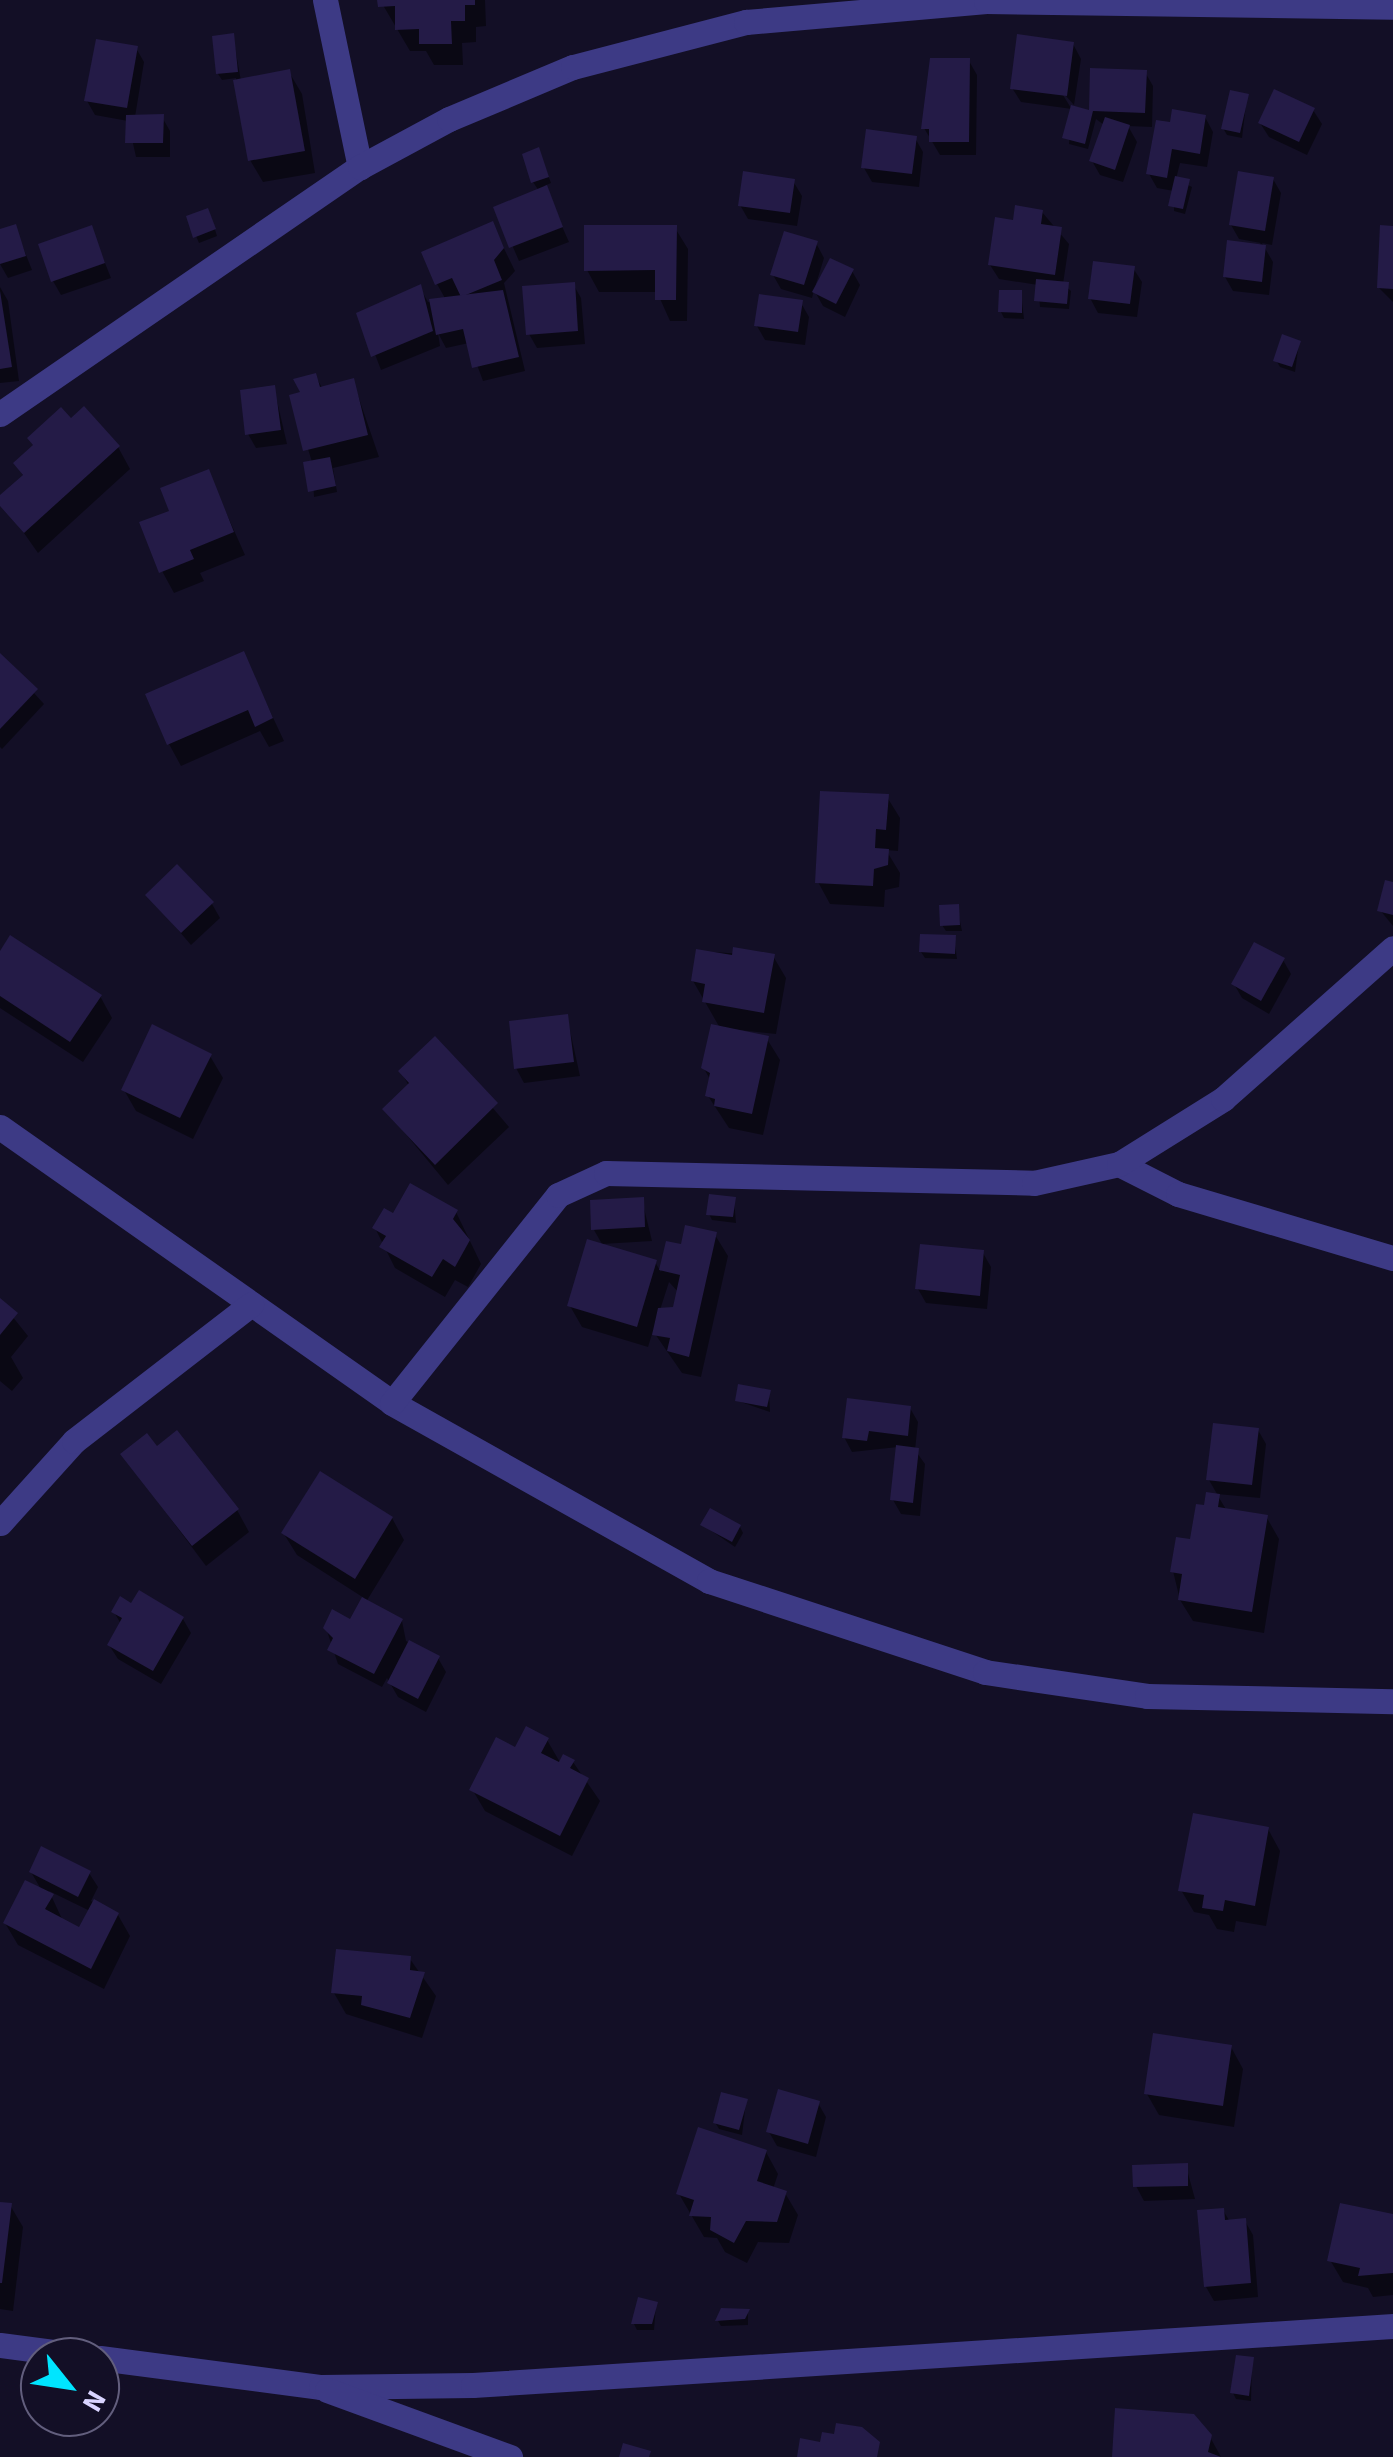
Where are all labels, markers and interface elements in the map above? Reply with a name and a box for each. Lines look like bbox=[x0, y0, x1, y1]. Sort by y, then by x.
north arrow bbox=[20, 2337, 120, 2437]
text: N bbox=[72, 2383, 116, 2419]

